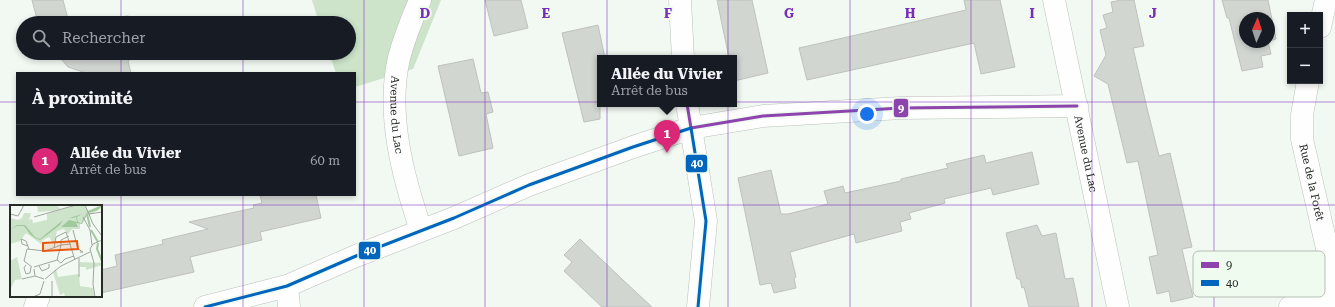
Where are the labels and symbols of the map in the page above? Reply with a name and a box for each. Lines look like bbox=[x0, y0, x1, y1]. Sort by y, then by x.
text: D bbox=[420, 6, 430, 21]
text: E bbox=[542, 6, 550, 21]
text: F bbox=[664, 6, 672, 21]
text: G bbox=[784, 6, 794, 21]
text: H bbox=[905, 6, 916, 21]
text: I bbox=[1029, 6, 1035, 21]
text: J bbox=[1149, 6, 1157, 21]
north arrow bbox=[1239, 12, 1275, 48]
street label: Avenue du Lac bbox=[388, 75, 406, 155]
line badge: 9 bbox=[893, 98, 909, 118]
text: 9 bbox=[898, 102, 904, 115]
your location bbox=[857, 104, 877, 124]
street label: Avenue du Lac bbox=[1072, 114, 1100, 193]
pin: 1 bbox=[654, 120, 680, 153]
street label: Rue de la Forêt bbox=[1297, 143, 1327, 222]
line badge: 40 bbox=[685, 154, 708, 173]
text: 40 bbox=[691, 157, 703, 170]
inset map bbox=[10, 205, 102, 297]
line badge: 40 bbox=[358, 241, 381, 260]
text: 40 bbox=[364, 244, 376, 257]
legend bbox=[1193, 251, 1325, 297]
text: 9 bbox=[1226, 259, 1232, 272]
text: 40 bbox=[1226, 277, 1238, 290]

